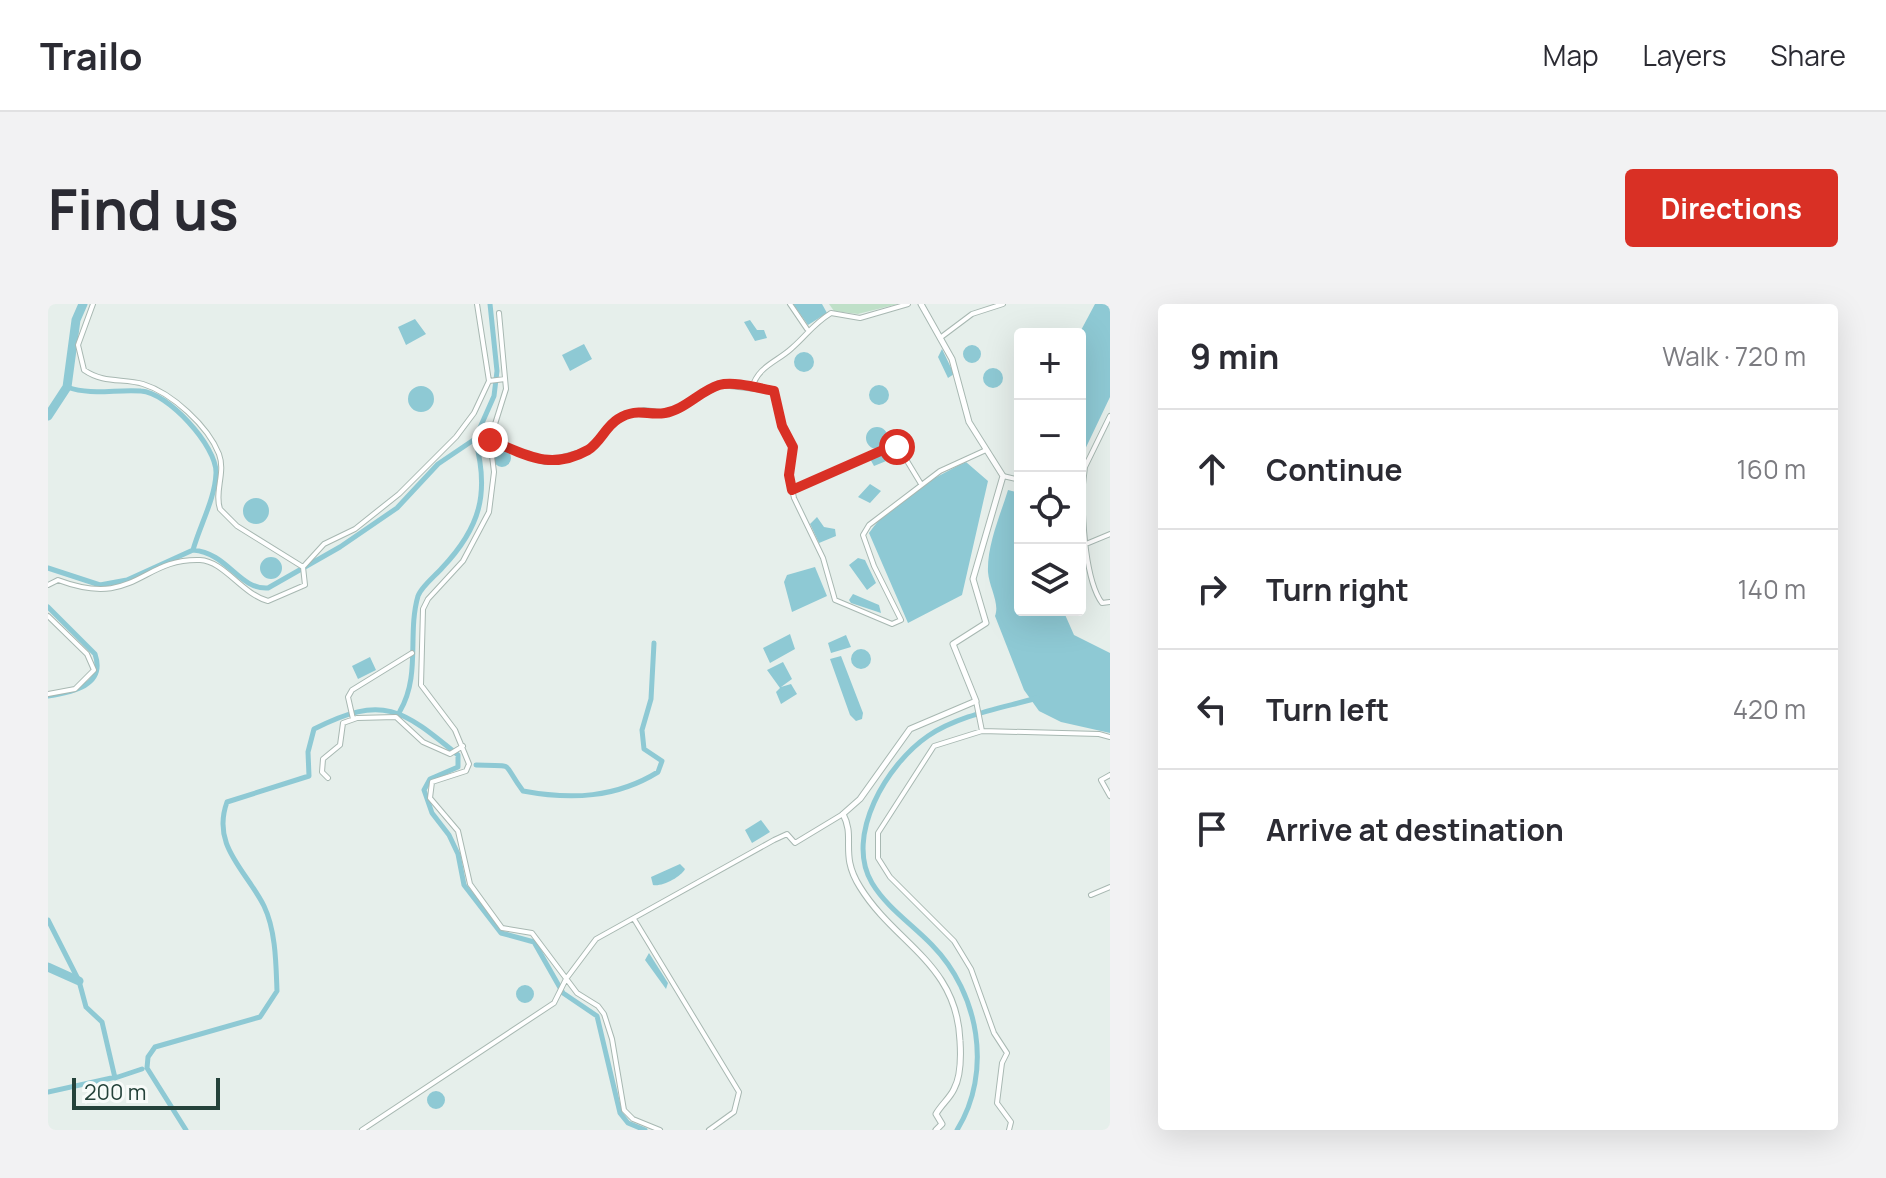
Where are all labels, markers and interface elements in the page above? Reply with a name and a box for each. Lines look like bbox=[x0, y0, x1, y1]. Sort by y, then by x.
text: Trailo bbox=[40, 29, 143, 81]
text: Map bbox=[1543, 36, 1599, 74]
text: Layers bbox=[1643, 36, 1726, 74]
text: Share bbox=[1770, 36, 1846, 74]
button: Directions bbox=[1625, 169, 1838, 247]
text: Find us bbox=[48, 170, 239, 247]
map controls bbox=[1014, 328, 1086, 616]
button: + bbox=[1014, 328, 1086, 400]
text: 9 min bbox=[1190, 333, 1279, 379]
text: Walk · 720 m bbox=[1662, 338, 1806, 374]
button: − bbox=[1014, 400, 1086, 472]
route end bbox=[472, 422, 508, 458]
route start bbox=[879, 429, 915, 465]
icon: ahead bbox=[1190, 447, 1234, 491]
text: Continue bbox=[1266, 449, 1402, 490]
text: 160 m bbox=[1737, 451, 1806, 487]
button: locate bbox=[1014, 472, 1086, 544]
button: layers bbox=[1014, 544, 1086, 616]
icon: right bbox=[1190, 567, 1234, 611]
text: Turn right bbox=[1266, 569, 1409, 610]
text: 140 m bbox=[1737, 571, 1806, 607]
icon: left bbox=[1190, 687, 1234, 731]
text: Turn left bbox=[1266, 689, 1389, 730]
text: 420 m bbox=[1733, 691, 1806, 727]
icon: arrive bbox=[1190, 807, 1234, 851]
text: Arrive at destination bbox=[1266, 809, 1564, 850]
scale bar bbox=[72, 1074, 220, 1110]
text: 200 m bbox=[84, 1077, 146, 1107]

